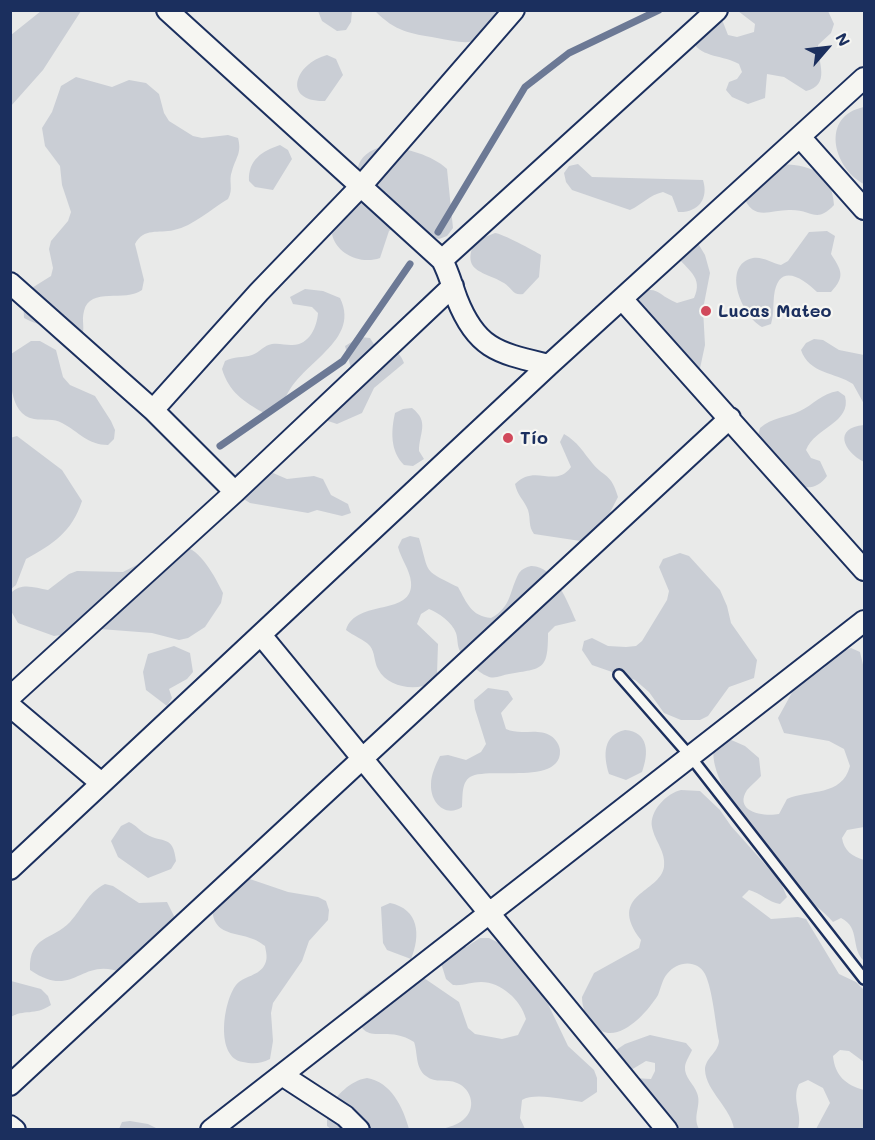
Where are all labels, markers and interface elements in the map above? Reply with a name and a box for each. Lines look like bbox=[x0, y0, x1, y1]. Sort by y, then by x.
north arrow bbox=[797, 18, 857, 78]
text: N bbox=[831, 29, 855, 50]
place label: Lucas Mateo bbox=[718, 300, 831, 322]
marker: Lucas Mateo bbox=[699, 304, 713, 318]
place label: Tío bbox=[520, 427, 548, 449]
marker: Tío bbox=[501, 431, 515, 445]

